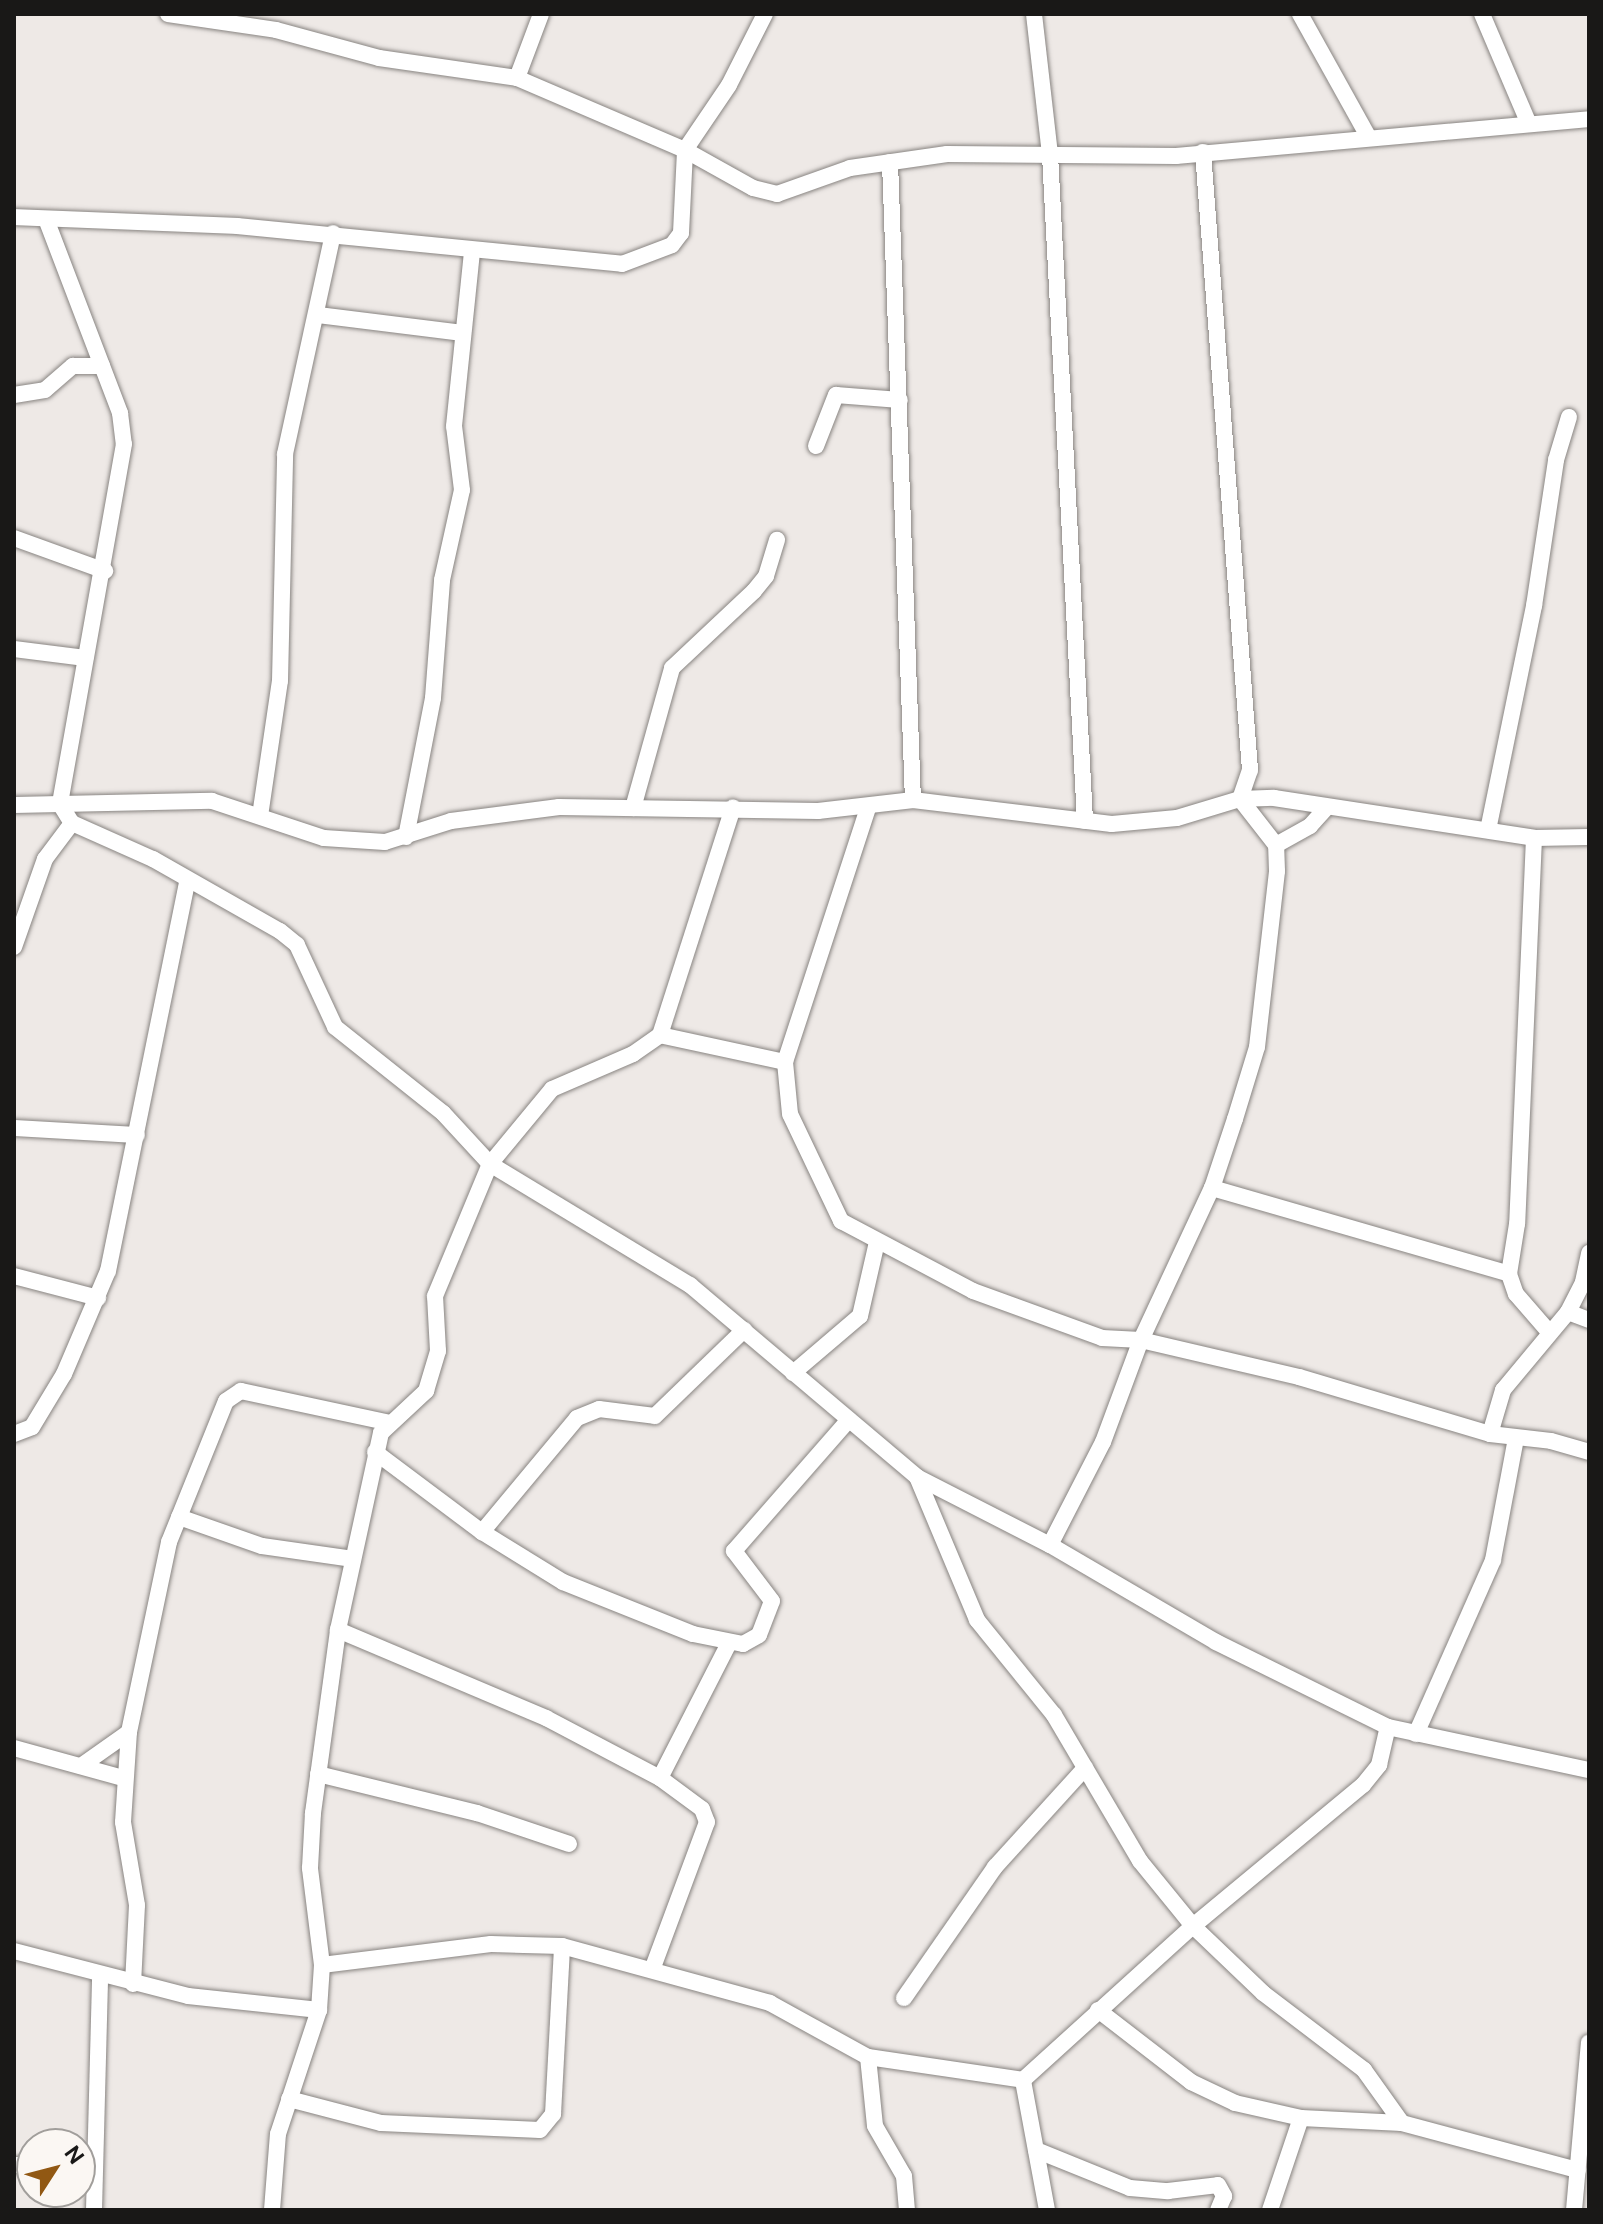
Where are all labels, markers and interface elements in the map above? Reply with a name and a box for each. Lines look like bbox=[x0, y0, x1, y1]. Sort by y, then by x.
north arrow bbox=[16, 2128, 96, 2208]
text: N bbox=[58, 2140, 91, 2170]

